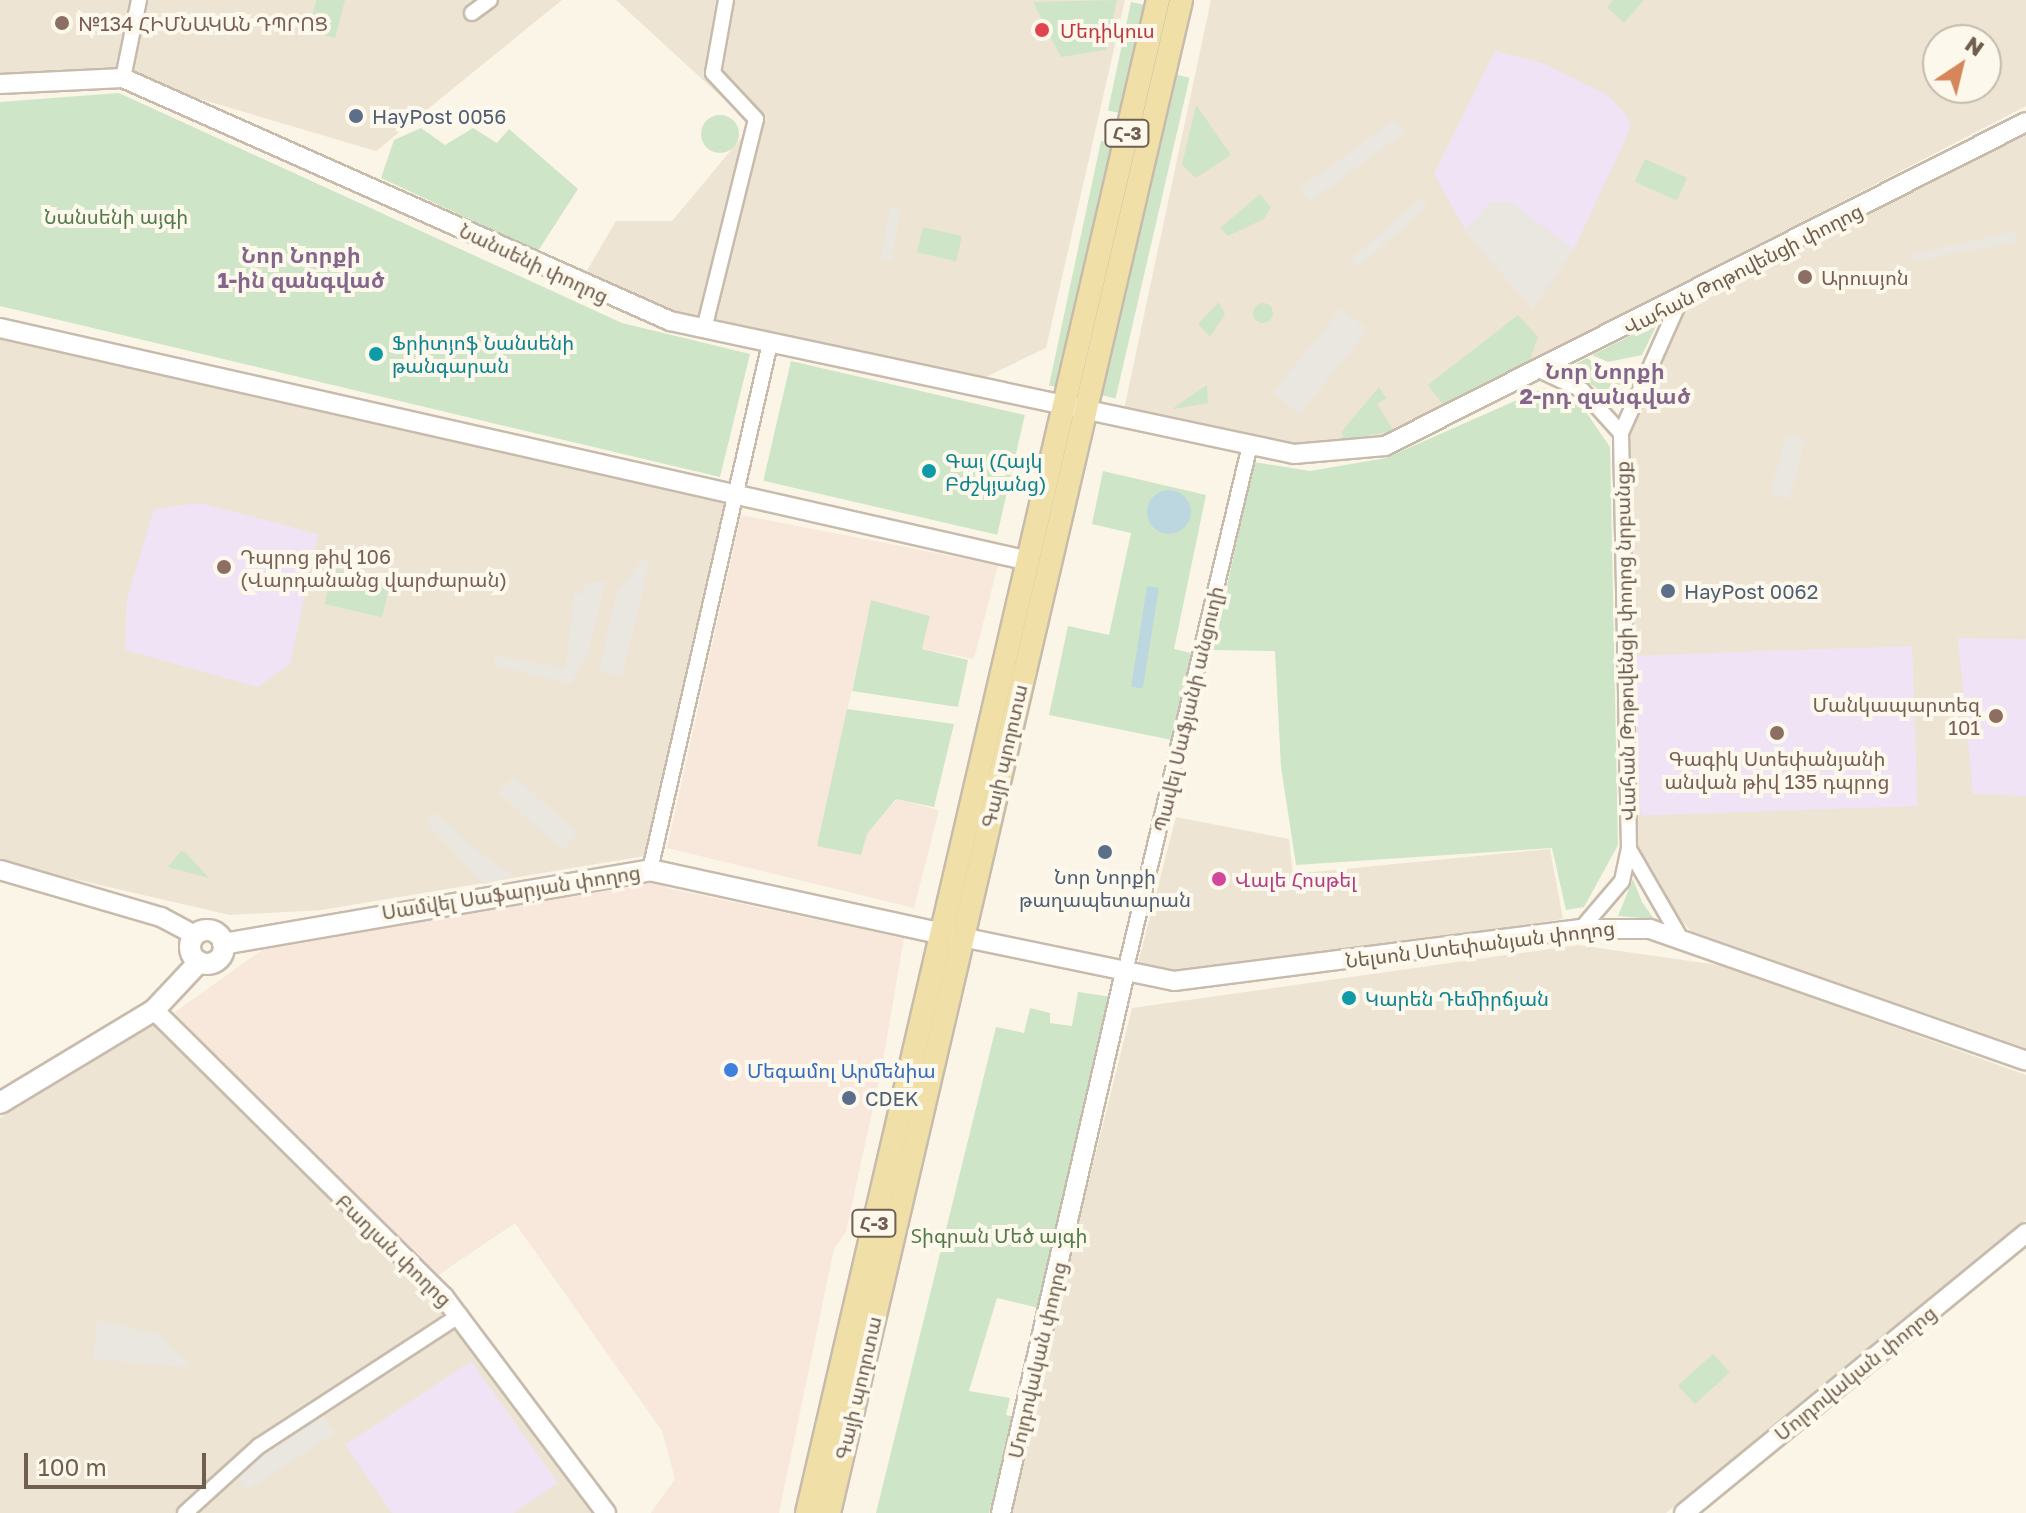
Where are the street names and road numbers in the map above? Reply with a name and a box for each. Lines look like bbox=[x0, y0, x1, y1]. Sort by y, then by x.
road number: Հ-3 bbox=[1103, 119, 1151, 147]
street label: Վահան Թոթովենցի փողոց bbox=[1620, 198, 1866, 340]
street label: Նանսենի փողոց bbox=[456, 218, 612, 308]
street label: Վահան Թոթովենցի փողոց նրբանցք bbox=[1610, 461, 1640, 821]
street label: Պավել Սաֆյանի անցուղի bbox=[1148, 584, 1228, 834]
street label: Գայի պողոտա bbox=[976, 682, 1032, 830]
street label: Սամվել Սաֆարյան փողոց bbox=[380, 860, 642, 924]
street label: Նելսոն Ստեփանյան փողոց bbox=[1344, 916, 1616, 972]
street label: Բաղյան փողոց bbox=[331, 1189, 457, 1311]
road number: Հ-3 bbox=[850, 1209, 898, 1237]
street label: Մոլդովական փողոց bbox=[1003, 1259, 1071, 1461]
street label: Մոլդովական փողոց bbox=[1769, 1300, 1941, 1446]
street label: Գայի պողոտա bbox=[830, 1314, 886, 1462]

